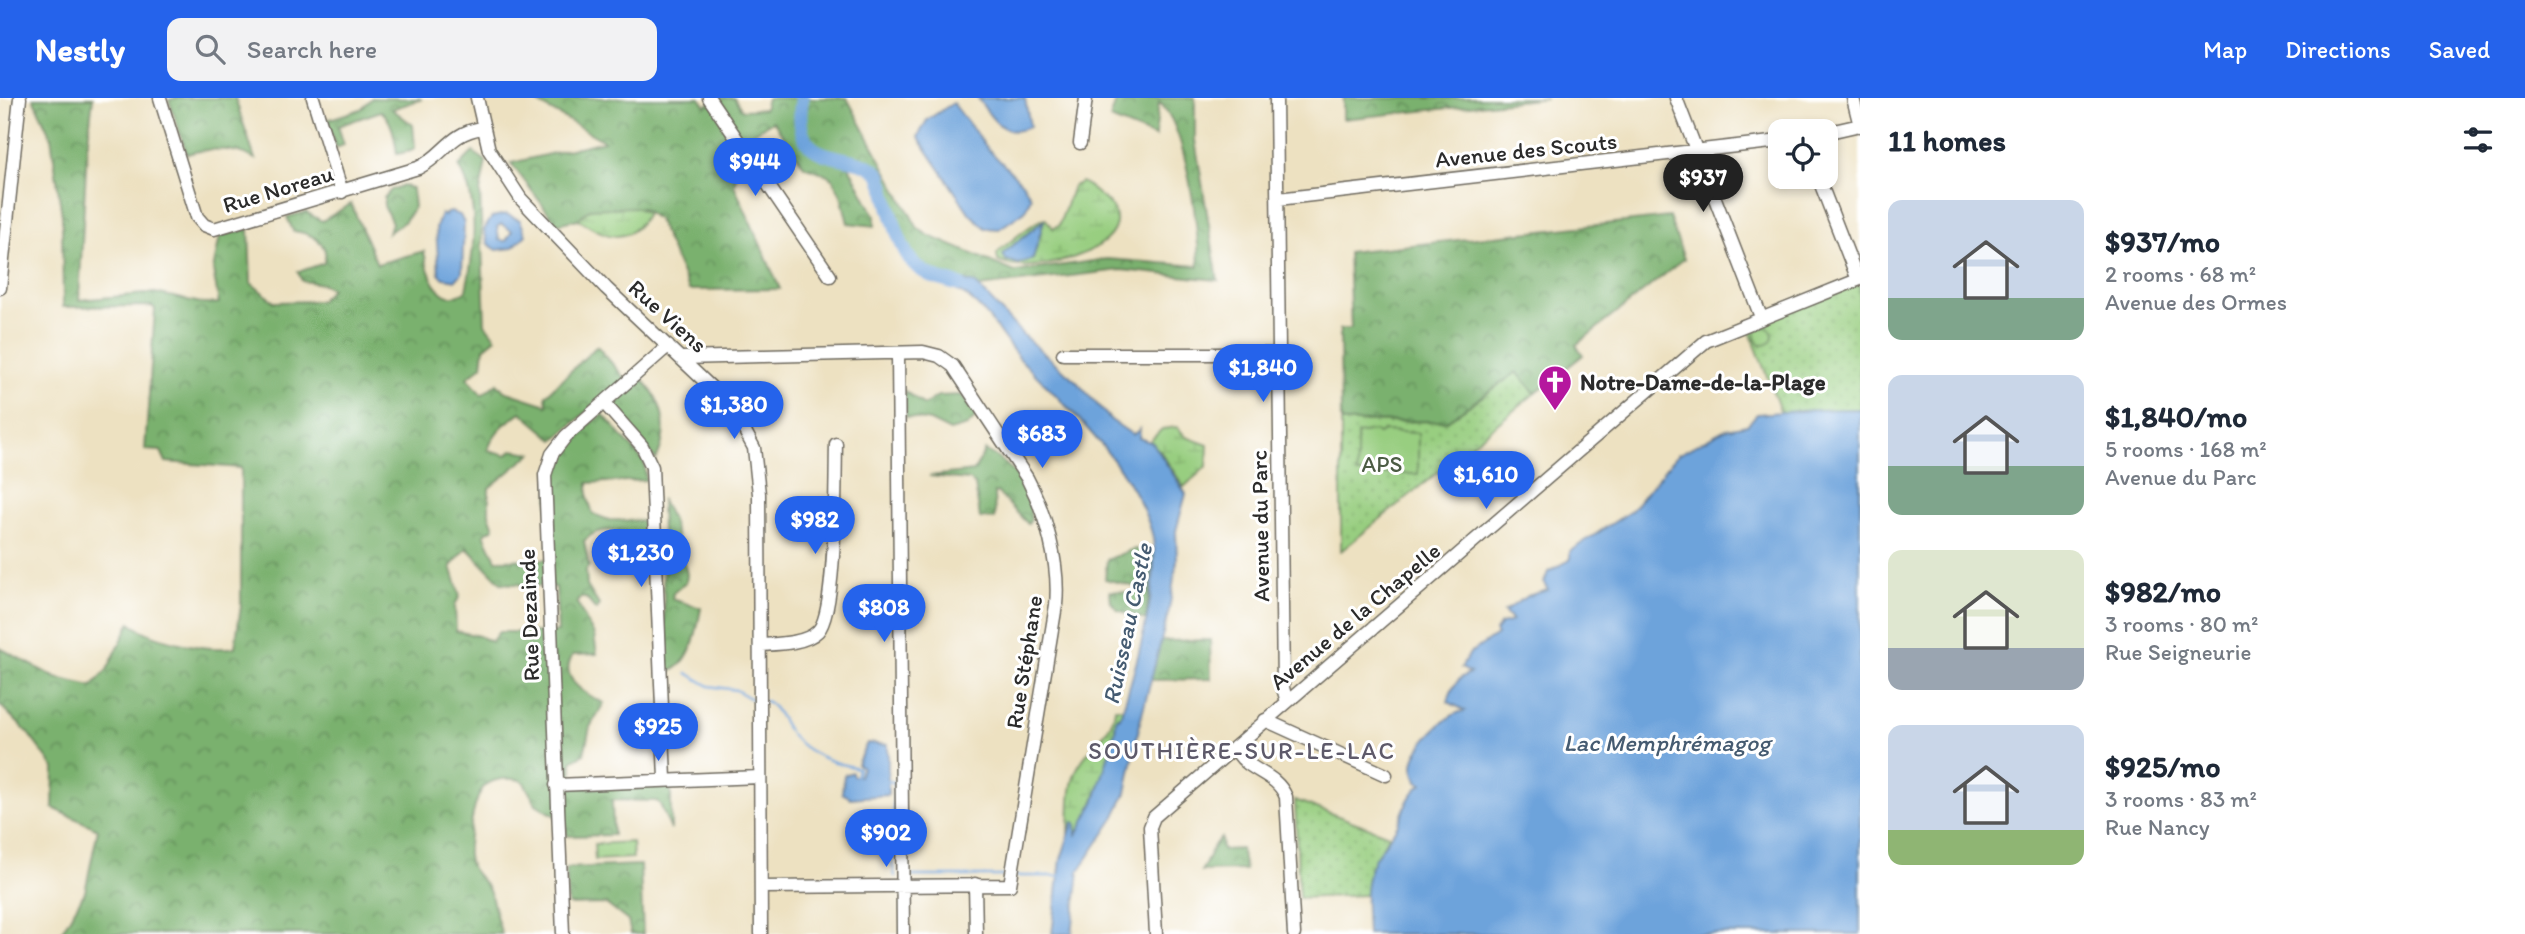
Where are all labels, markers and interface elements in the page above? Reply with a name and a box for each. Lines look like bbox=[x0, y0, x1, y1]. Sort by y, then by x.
search box bbox=[167, 18, 657, 81]
text: Nestly bbox=[35, 30, 125, 69]
icon: search bbox=[191, 30, 229, 68]
text: Search here bbox=[247, 33, 377, 65]
text: Map bbox=[2203, 35, 2247, 64]
text: Directions bbox=[2285, 35, 2391, 64]
text: Saved bbox=[2429, 35, 2490, 64]
map controls bbox=[1768, 119, 1838, 189]
button: locate bbox=[1768, 119, 1838, 189]
icon: filters bbox=[2459, 121, 2497, 159]
text: 11 homes bbox=[1888, 122, 2006, 159]
street label: Avenue des Scouts bbox=[1434, 127, 1618, 173]
pin: $944 bbox=[714, 139, 796, 198]
text: $944 bbox=[729, 147, 781, 175]
pin: $937 bbox=[1662, 155, 1744, 214]
street label: Rue Noreau bbox=[219, 159, 337, 219]
text: $937 bbox=[1679, 163, 1727, 191]
text: $937/mo bbox=[2105, 223, 2220, 260]
icon: home bbox=[1944, 228, 2028, 312]
text: 2 rooms · 68 m² bbox=[2105, 260, 2256, 288]
street label: Rue Viens bbox=[623, 273, 713, 359]
text: Avenue des Ormes bbox=[2105, 288, 2287, 316]
pin: $1,840 bbox=[1206, 344, 1320, 404]
text: $1,840 bbox=[1229, 353, 1297, 381]
church icon: Notre-Dame-de-la-Plage bbox=[1536, 363, 1574, 412]
place label: Notre-Dame-de-la-Plage bbox=[1580, 368, 1826, 396]
pin: $1,380 bbox=[677, 382, 791, 441]
text: $1,380 bbox=[700, 390, 768, 418]
text: $1,840/mo bbox=[2105, 398, 2247, 435]
icon: home bbox=[1944, 403, 2028, 487]
pin: $683 bbox=[1001, 410, 1083, 470]
text: $683 bbox=[1018, 419, 1066, 447]
text: 5 rooms · 168 m² bbox=[2105, 435, 2267, 463]
street label: Avenue du Parc bbox=[1245, 450, 1275, 602]
park label: APS bbox=[1362, 450, 1402, 478]
pin: $1,610 bbox=[1429, 452, 1543, 511]
text: $1,610 bbox=[1454, 460, 1518, 488]
text: Avenue du Parc bbox=[2105, 463, 2257, 491]
pin: $982 bbox=[774, 496, 856, 556]
text: $982 bbox=[791, 505, 839, 533]
pin: $1,230 bbox=[584, 530, 698, 589]
street label: Avenue de la Chapelle bbox=[1264, 536, 1446, 696]
text: $1,230 bbox=[608, 538, 674, 566]
water label: Ruisseau Castle bbox=[1096, 539, 1159, 707]
street label: Rue Dezainde bbox=[513, 548, 545, 682]
text: $982/mo bbox=[2105, 573, 2221, 610]
icon: home bbox=[1944, 578, 2028, 662]
pin: $808 bbox=[843, 584, 925, 644]
text: $808 bbox=[858, 593, 910, 621]
street label: Rue Stéphane bbox=[1000, 593, 1048, 731]
text: 3 rooms · 80 m² bbox=[2105, 610, 2259, 638]
text: Rue Seigneurie bbox=[2105, 638, 2251, 666]
pin: $925 bbox=[617, 704, 699, 763]
text: $925 bbox=[634, 712, 682, 740]
water label: Lac Memphrémagog bbox=[1564, 728, 1773, 757]
district label: SOUTHIÈRE-SUR-LE-LAC bbox=[1088, 736, 1396, 765]
text: $925/mo bbox=[2105, 748, 2221, 785]
icon: home bbox=[1944, 753, 2028, 837]
text: 3 rooms · 83 m² bbox=[2105, 785, 2257, 813]
pin: $902 bbox=[845, 810, 927, 869]
text: Rue Nancy bbox=[2105, 813, 2210, 841]
text: $902 bbox=[861, 818, 911, 846]

